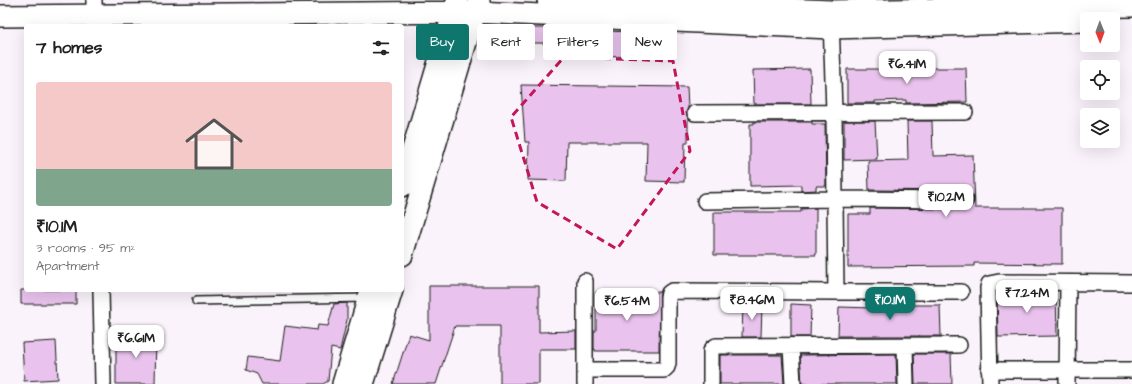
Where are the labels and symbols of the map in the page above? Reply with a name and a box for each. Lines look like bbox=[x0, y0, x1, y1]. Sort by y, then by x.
north arrow bbox=[1080, 12, 1120, 52]
pin: ₹6.41M bbox=[874, 51, 940, 85]
pin: ₹10.2M bbox=[913, 184, 979, 218]
pin: ₹7.24M bbox=[994, 280, 1060, 314]
pin: ₹8.46M bbox=[719, 287, 785, 321]
pin: ₹10.1M bbox=[857, 287, 923, 321]
pin: ₹6.54M bbox=[594, 288, 660, 322]
pin: ₹6.61M bbox=[103, 325, 169, 359]

